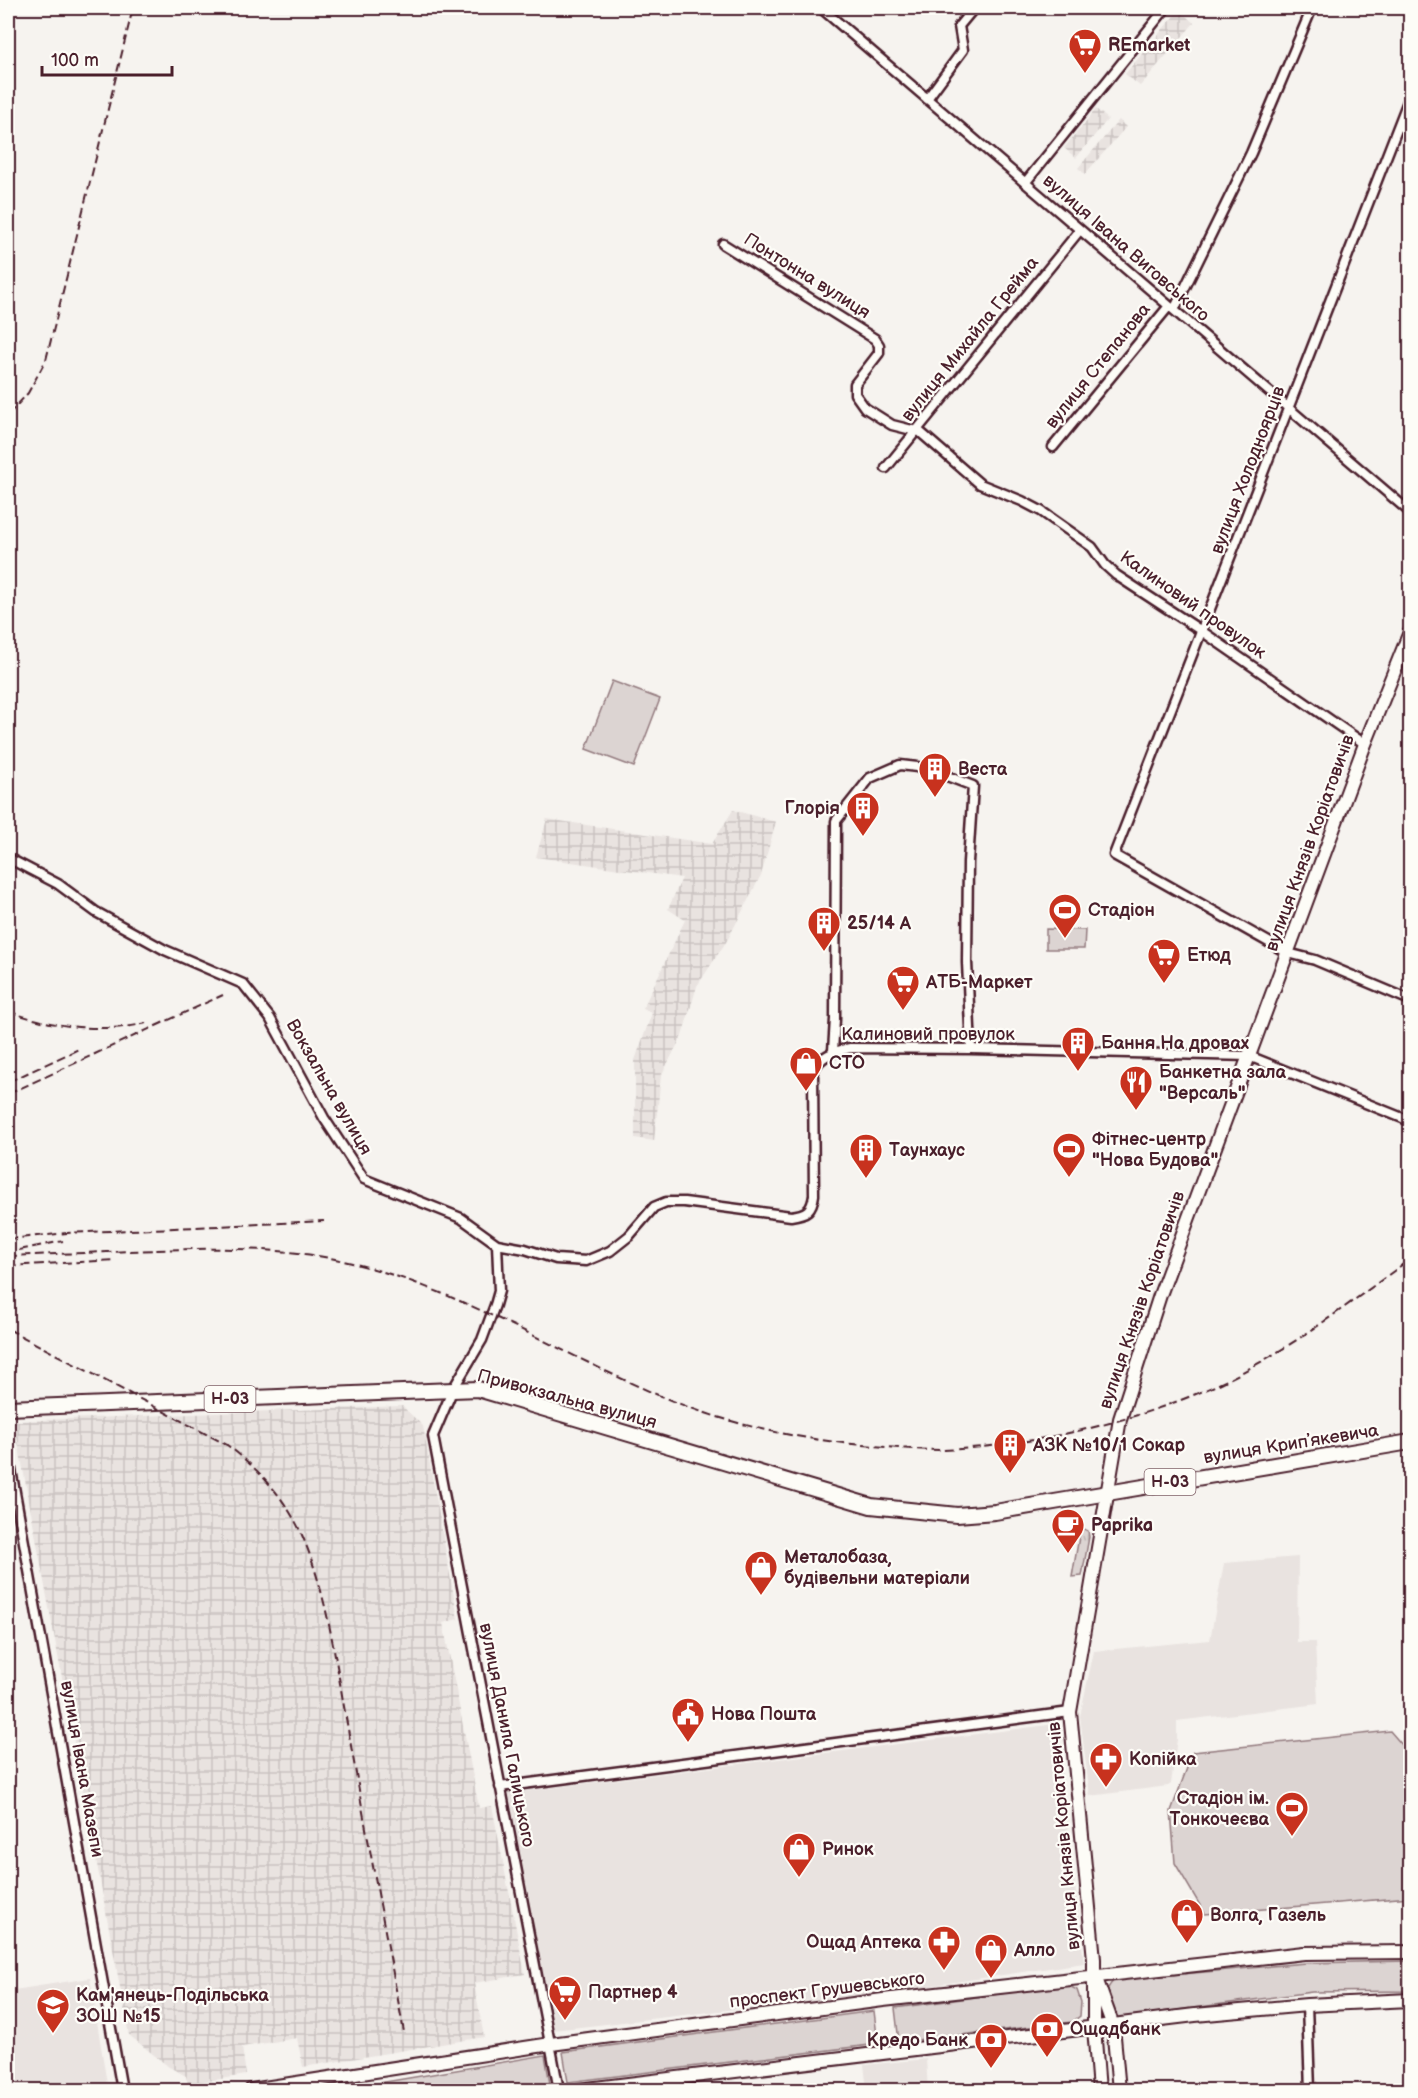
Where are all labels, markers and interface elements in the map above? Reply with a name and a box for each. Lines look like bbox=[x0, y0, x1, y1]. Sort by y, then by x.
supermarket icon: REmarket bbox=[1067, 27, 1103, 74]
place label: REmarket bbox=[1108, 35, 1190, 56]
scale bar bbox=[42, 39, 172, 77]
text: 100 m bbox=[51, 50, 99, 71]
street label: вулиця Івана Виговського bbox=[1039, 170, 1213, 326]
street label: Понтонна вулиця bbox=[740, 229, 874, 323]
street label: вулиця Михайла Грейма bbox=[897, 252, 1043, 426]
street label: вулиця Степанова bbox=[1041, 299, 1155, 433]
street label: вулиця Холодноярців bbox=[1206, 383, 1290, 557]
street label: Калиновий провулок bbox=[1116, 547, 1270, 664]
street label: вулиця Князів Коріатовичів bbox=[1261, 731, 1359, 954]
building icon: Веста bbox=[917, 751, 953, 798]
place label: Веста bbox=[958, 759, 1008, 780]
building icon: Глорія bbox=[845, 790, 881, 837]
place label: Глорія bbox=[784, 798, 840, 819]
sports icon: Стадіон bbox=[1047, 892, 1083, 939]
place label: Стадіон bbox=[1088, 900, 1155, 921]
building icon: 25/14 А bbox=[806, 905, 842, 952]
place label: 25/14 А bbox=[847, 913, 912, 934]
supermarket icon: Етюд bbox=[1146, 937, 1182, 984]
place label: Етюд bbox=[1187, 945, 1231, 966]
supermarket icon: АТБ-Маркет bbox=[885, 964, 921, 1011]
place label: АТБ-Маркет bbox=[925, 972, 1033, 993]
street label: Вокзальна вулиця bbox=[282, 1015, 376, 1159]
street label: Калиновий провулок bbox=[841, 1024, 1015, 1045]
building icon: Бання На дровах bbox=[1060, 1025, 1096, 1072]
place label: Бання На дровах bbox=[1101, 1033, 1250, 1054]
shop icon: СТО bbox=[788, 1045, 824, 1092]
place label: СТО bbox=[829, 1053, 865, 1074]
place label: Банкетна зала "Версаль" bbox=[1159, 1062, 1287, 1104]
restaurant icon: Банкетна зала "Версаль" bbox=[1118, 1064, 1154, 1111]
place label: Фітнес-центр "Нова Будова" bbox=[1092, 1129, 1218, 1171]
sports icon: Фітнес-центр "Нова Будова" bbox=[1051, 1131, 1087, 1178]
building icon: Таунхаус bbox=[848, 1132, 884, 1179]
place label: Таунхаус bbox=[889, 1140, 965, 1161]
street label: вулиця Князів Коріатовичів bbox=[1095, 1188, 1189, 1412]
street label: Привокзальна вулиця bbox=[475, 1365, 659, 1433]
road number: Н-03 bbox=[204, 1386, 256, 1412]
street label: вулиця Крипʼякевича bbox=[1202, 1420, 1380, 1468]
building icon: АЗК №10/1 Сокар bbox=[992, 1427, 1028, 1474]
place label: АЗК №10/1 Сокар bbox=[1032, 1435, 1185, 1456]
road number: Н-03 bbox=[1144, 1469, 1196, 1495]
cafe icon: Paprika bbox=[1050, 1507, 1086, 1554]
place label: Paprika bbox=[1091, 1515, 1153, 1536]
place label: Металобаза, будівельни матеріали bbox=[784, 1547, 970, 1589]
shop icon: Металобаза, будівельни матеріали bbox=[743, 1549, 779, 1596]
street label: вулиця Данила Галицького bbox=[475, 1621, 539, 1849]
street label: вулиця Івана Мазепи bbox=[56, 1679, 108, 1859]
public building icon: Нова Пошта bbox=[670, 1696, 706, 1743]
place label: Нова Пошта bbox=[711, 1704, 817, 1725]
street label: вулиця Князів Коріатовичів bbox=[1044, 1721, 1084, 1951]
pharmacy icon: Копійка bbox=[1088, 1741, 1124, 1788]
place label: Копійка bbox=[1129, 1749, 1197, 1770]
place label: Стадіон ім. Тонкочеєва bbox=[1169, 1788, 1270, 1830]
sports icon: Стадіон ім. Тонкочеєва bbox=[1274, 1790, 1310, 1837]
shop icon: Ринок bbox=[781, 1831, 817, 1878]
place label: Ринок bbox=[822, 1839, 874, 1860]
shop icon: Волга, Газель bbox=[1169, 1897, 1205, 1944]
place label: Волга, Газель bbox=[1210, 1905, 1327, 1926]
pharmacy icon: Ощад Аптека bbox=[926, 1924, 962, 1971]
place label: Ощад Аптека bbox=[806, 1932, 922, 1953]
shop icon: Алло bbox=[973, 1932, 1009, 1979]
place label: Алло bbox=[1013, 1940, 1055, 1961]
street label: проспект Грушевського bbox=[728, 1968, 926, 2012]
supermarket icon: Партнер 4 bbox=[547, 1974, 583, 2021]
place label: Партнер 4 bbox=[588, 1982, 678, 2003]
place label: Кам'янець-Подільська ЗОШ №15 bbox=[76, 1985, 269, 2027]
school or university icon: Кам'янець-Подільська ЗОШ №15 bbox=[35, 1987, 71, 2034]
bank icon: Ощадбанк bbox=[1029, 2011, 1065, 2058]
place label: Ощадбанк bbox=[1070, 2019, 1161, 2040]
bank icon: Кредо Банк bbox=[973, 2022, 1009, 2069]
place label: Кредо Банк bbox=[867, 2030, 968, 2051]

